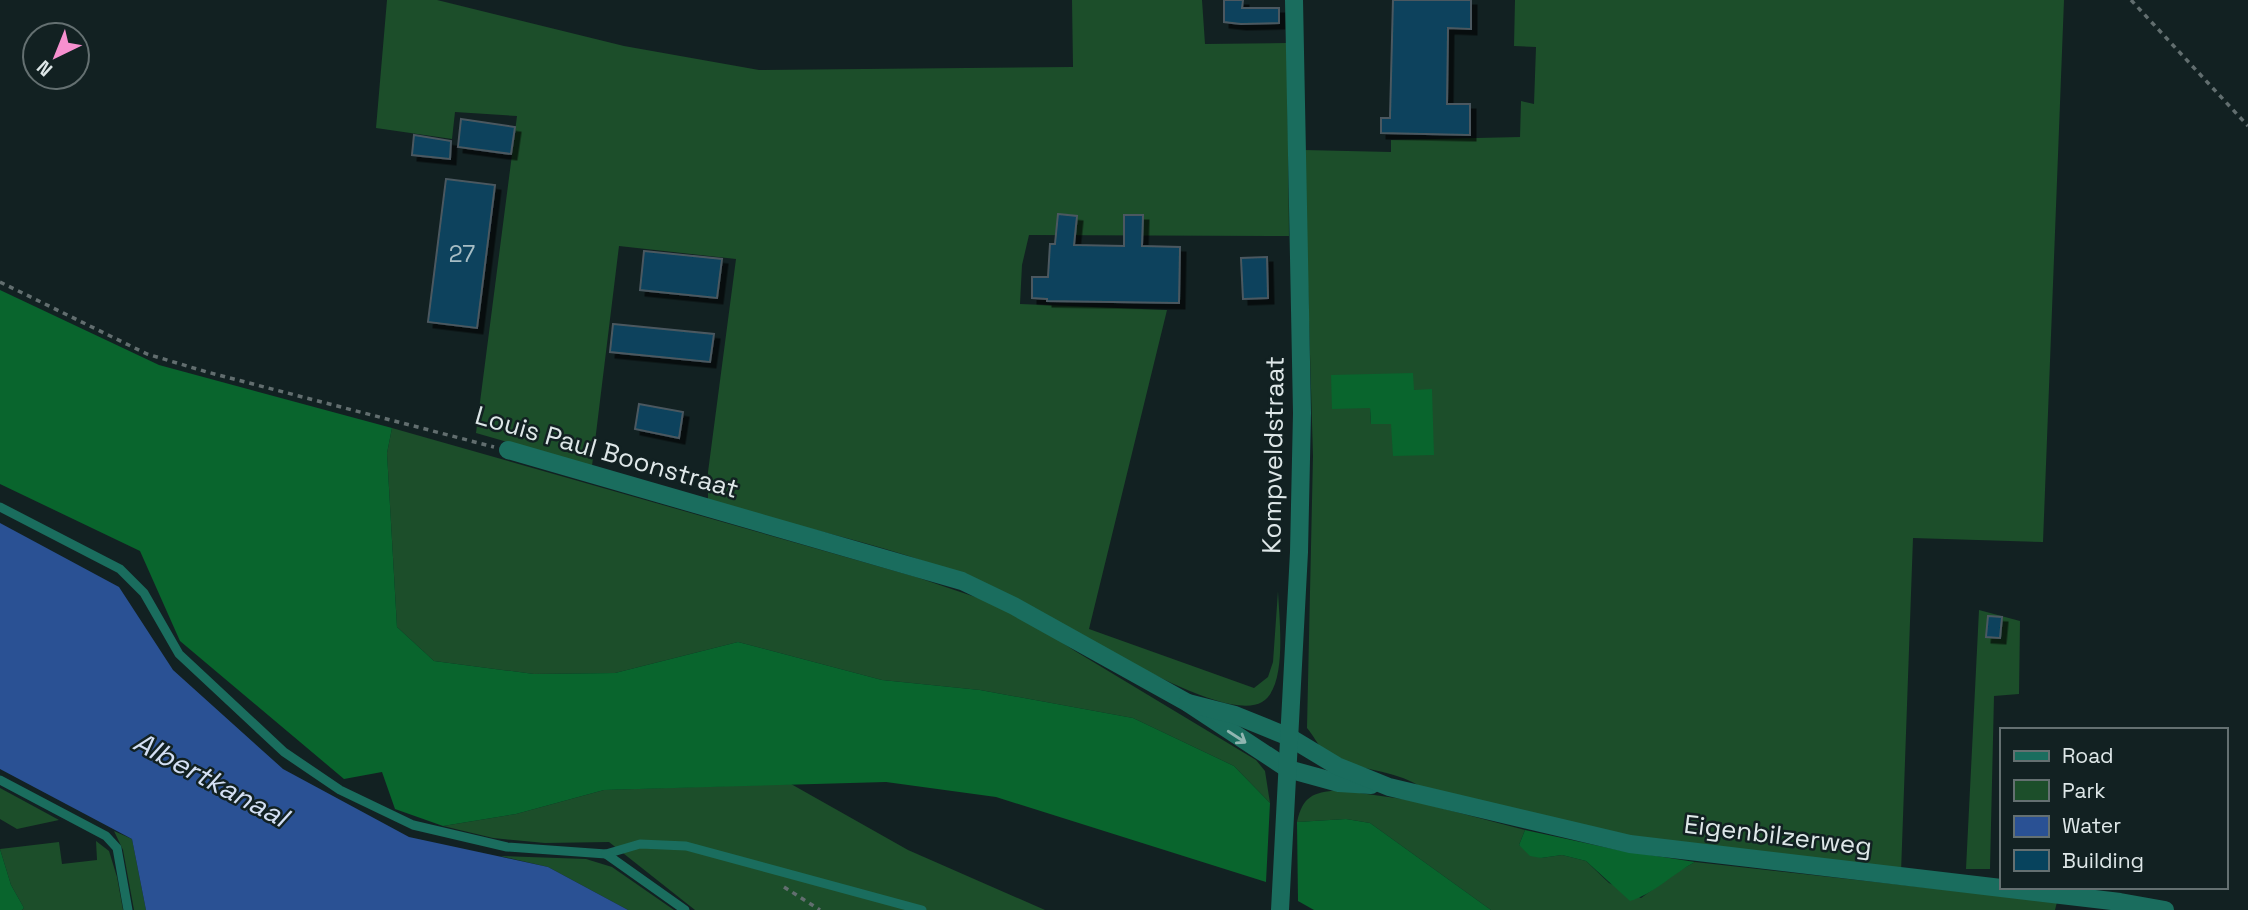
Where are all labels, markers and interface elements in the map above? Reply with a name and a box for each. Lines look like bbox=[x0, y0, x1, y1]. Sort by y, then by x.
north arrow bbox=[21, 21, 91, 91]
text: N bbox=[32, 55, 58, 82]
house number: 27 bbox=[449, 239, 475, 269]
street label: Kompveldstraat bbox=[1254, 356, 1292, 554]
street label: Louis Paul Boonstraat bbox=[471, 398, 743, 506]
water label: Albertkanaal bbox=[128, 723, 297, 836]
legend bbox=[2000, 728, 2227, 889]
one-way arrow bbox=[1227, 730, 1247, 744]
text: Road bbox=[2062, 742, 2114, 769]
text: Park bbox=[2062, 777, 2106, 804]
street label: Eigenbilzerweg bbox=[1682, 807, 1874, 863]
text: Water bbox=[2062, 812, 2121, 839]
text: Building bbox=[2062, 847, 2144, 874]

